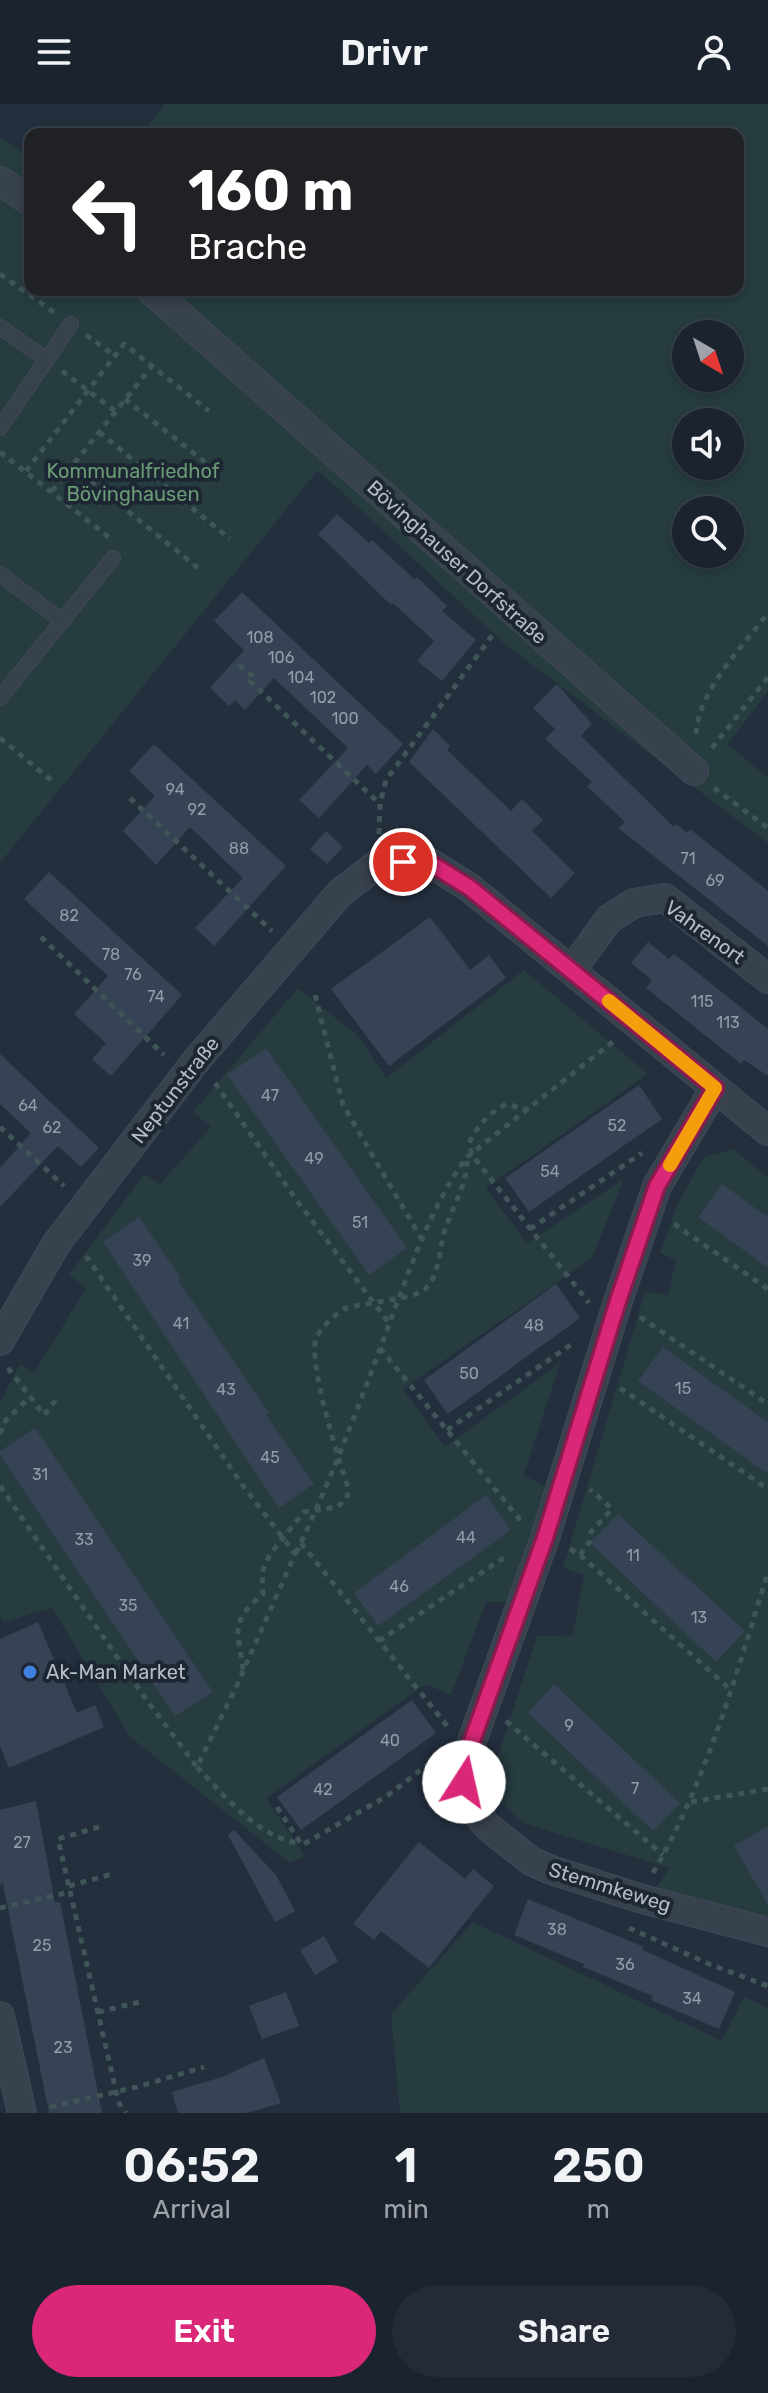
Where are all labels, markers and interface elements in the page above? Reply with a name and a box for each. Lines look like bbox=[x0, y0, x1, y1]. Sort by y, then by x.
icon: menu bbox=[32, 30, 76, 74]
icon: person bbox=[692, 30, 736, 74]
text: Drivr bbox=[340, 31, 428, 74]
text: 160 m bbox=[188, 158, 354, 224]
icon: left bbox=[56, 160, 160, 264]
text: Brache bbox=[188, 225, 307, 268]
north arrow bbox=[672, 320, 744, 392]
map controls bbox=[672, 320, 744, 568]
button: sound bbox=[672, 408, 744, 480]
park label: Kommunalfriedhof Bövinghausen bbox=[47, 459, 220, 506]
street label: Bövinghauser Dorfstraße bbox=[362, 475, 552, 649]
button: search bbox=[672, 496, 744, 568]
house number: 108 bbox=[246, 628, 274, 647]
house number: 106 bbox=[268, 648, 295, 667]
house number: 104 bbox=[288, 668, 315, 687]
house number: 102 bbox=[310, 688, 336, 707]
house number: 100 bbox=[331, 709, 359, 728]
house number: 94 bbox=[165, 780, 185, 799]
house number: 92 bbox=[188, 800, 206, 819]
pin bbox=[369, 828, 437, 896]
house number: 88 bbox=[229, 839, 249, 858]
icon: arrive bbox=[381, 840, 425, 884]
house number: 71 bbox=[680, 849, 696, 868]
house number: 69 bbox=[705, 871, 725, 890]
street label: Vahrenort bbox=[660, 895, 750, 969]
house number: 82 bbox=[59, 906, 79, 925]
house number: 78 bbox=[102, 945, 120, 964]
house number: 76 bbox=[124, 965, 142, 984]
house number: 74 bbox=[147, 987, 165, 1006]
house number: 115 bbox=[690, 992, 714, 1011]
house number: 113 bbox=[716, 1013, 740, 1032]
street label: Neptunstraße bbox=[126, 1032, 224, 1148]
house number: 47 bbox=[261, 1086, 279, 1105]
house number: 64 bbox=[18, 1096, 38, 1115]
house number: 52 bbox=[608, 1116, 626, 1135]
house number: 62 bbox=[42, 1118, 62, 1137]
house number: 49 bbox=[304, 1149, 324, 1168]
house number: 54 bbox=[540, 1162, 560, 1181]
house number: 51 bbox=[352, 1213, 368, 1232]
house number: 39 bbox=[132, 1251, 152, 1270]
house number: 41 bbox=[173, 1314, 189, 1333]
house number: 48 bbox=[524, 1316, 544, 1335]
house number: 50 bbox=[459, 1364, 479, 1383]
house number: 15 bbox=[675, 1379, 691, 1398]
house number: 43 bbox=[216, 1380, 236, 1399]
house number: 45 bbox=[260, 1448, 280, 1467]
house number: 31 bbox=[32, 1465, 48, 1484]
house number: 44 bbox=[456, 1528, 476, 1547]
house number: 33 bbox=[74, 1530, 94, 1549]
house number: 11 bbox=[626, 1546, 640, 1565]
house number: 46 bbox=[389, 1577, 409, 1596]
house number: 35 bbox=[118, 1596, 138, 1615]
house number: 13 bbox=[691, 1608, 707, 1627]
place label: Ak-Man Market bbox=[46, 1660, 186, 1684]
marker: Ak-Man Market bbox=[21, 1663, 39, 1681]
house number: 9 bbox=[564, 1716, 574, 1735]
house number: 40 bbox=[380, 1731, 400, 1750]
position arrow bbox=[422, 1740, 506, 1824]
house number: 7 bbox=[631, 1779, 639, 1798]
house number: 42 bbox=[313, 1780, 333, 1799]
house number: 27 bbox=[13, 1833, 31, 1852]
street label: Stemmkeweg bbox=[546, 1857, 674, 1917]
house number: 38 bbox=[547, 1920, 567, 1939]
house number: 25 bbox=[33, 1936, 51, 1955]
house number: 36 bbox=[615, 1955, 635, 1974]
house number: 34 bbox=[682, 1989, 702, 2008]
house number: 23 bbox=[53, 2038, 73, 2057]
text: 06:52 bbox=[123, 2137, 260, 2194]
text: 1 bbox=[395, 2137, 418, 2194]
text: 250 bbox=[552, 2137, 645, 2194]
text: Arrival bbox=[153, 2194, 231, 2225]
text: min bbox=[384, 2194, 429, 2225]
text: m bbox=[587, 2194, 610, 2225]
button: Exit bbox=[32, 2285, 376, 2377]
button: Share bbox=[392, 2285, 736, 2377]

